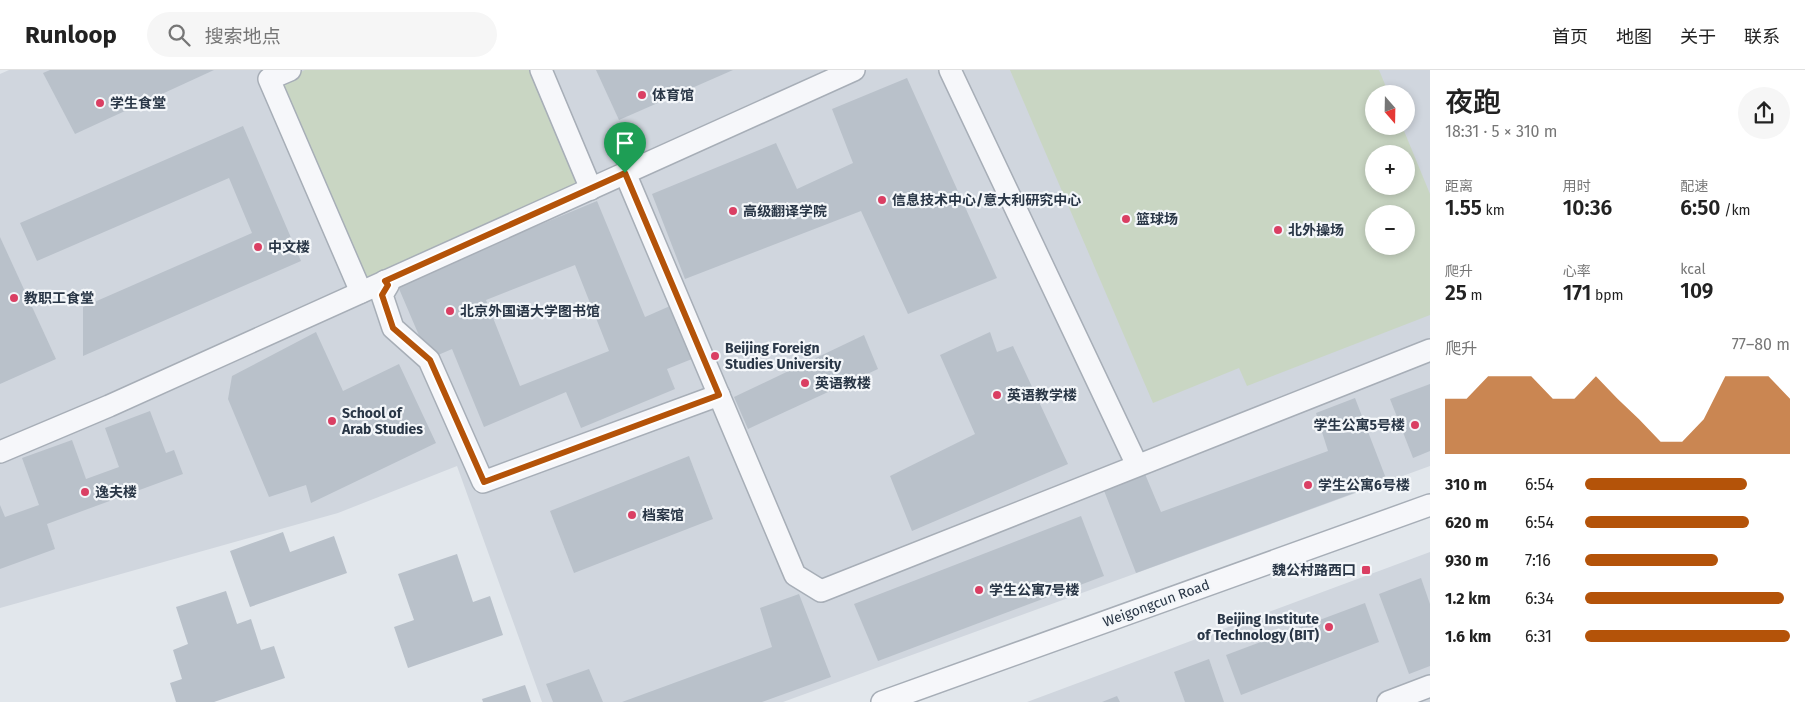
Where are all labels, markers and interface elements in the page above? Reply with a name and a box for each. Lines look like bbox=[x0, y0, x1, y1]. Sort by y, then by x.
search box bbox=[147, 12, 497, 57]
text: Runloop bbox=[25, 21, 117, 49]
icon: search bbox=[165, 21, 193, 49]
text: 搜索地点 bbox=[205, 25, 281, 48]
text: 首页 bbox=[1552, 26, 1588, 48]
text: 地图 bbox=[1616, 26, 1652, 48]
text: 关于 bbox=[1680, 26, 1716, 48]
text: 联系 bbox=[1744, 26, 1780, 48]
north arrow bbox=[1365, 85, 1415, 135]
map controls bbox=[1365, 85, 1415, 255]
text: 夜跑 bbox=[1445, 86, 1501, 119]
place label: 体育馆 bbox=[652, 87, 694, 104]
button: share bbox=[1738, 87, 1790, 139]
marker: 体育馆 bbox=[636, 89, 648, 101]
place label: 学生食堂 bbox=[110, 95, 166, 112]
marker: 学生食堂 bbox=[94, 97, 106, 109]
pin bbox=[604, 122, 646, 173]
text: 18:31 · 5 × 310 m bbox=[1445, 122, 1557, 141]
icon: arrive bbox=[611, 129, 639, 157]
button: + bbox=[1365, 145, 1415, 195]
text: 距离 bbox=[1445, 178, 1473, 195]
text: 用时 bbox=[1563, 178, 1591, 195]
text: 配速 bbox=[1680, 178, 1708, 195]
place label: 信息技术中心/意大利研究中心 bbox=[892, 192, 1081, 209]
marker: 信息技术中心/意大利研究中心 bbox=[876, 194, 888, 206]
text: 1.55 bbox=[1445, 195, 1482, 221]
text: 10:36 bbox=[1563, 195, 1612, 221]
text: 6:50 bbox=[1680, 195, 1720, 221]
text: km bbox=[1482, 202, 1505, 219]
text: /km bbox=[1720, 202, 1751, 219]
place label: 高级翻译学院 bbox=[743, 203, 827, 220]
marker: 高级翻译学院 bbox=[727, 205, 739, 217]
button: − bbox=[1365, 205, 1415, 255]
place label: 篮球场 bbox=[1136, 211, 1178, 228]
marker: 篮球场 bbox=[1120, 213, 1132, 225]
place label: 北外操场 bbox=[1288, 222, 1344, 239]
marker: 北外操场 bbox=[1272, 224, 1284, 236]
place label: 中文楼 bbox=[268, 239, 310, 256]
marker: 中文楼 bbox=[252, 241, 264, 253]
text: kcal bbox=[1680, 261, 1706, 278]
text: 爬升 bbox=[1445, 263, 1473, 280]
text: 心率 bbox=[1563, 263, 1591, 280]
text: 109 bbox=[1680, 278, 1713, 304]
text: 25 bbox=[1445, 280, 1467, 306]
text: 171 bbox=[1563, 280, 1591, 306]
text: m bbox=[1467, 287, 1483, 304]
text: bpm bbox=[1591, 287, 1624, 304]
place label: 教职工食堂 bbox=[24, 290, 94, 307]
marker: 教职工食堂 bbox=[8, 292, 20, 304]
place label: 北京外国语大学图书馆 bbox=[460, 303, 600, 320]
marker: 北京外国语大学图书馆 bbox=[444, 305, 456, 317]
text: 77–80 m bbox=[1732, 335, 1790, 354]
text: 爬升 bbox=[1445, 339, 1477, 358]
place label: Beijing Foreign Studies University bbox=[725, 340, 842, 373]
marker: Beijing Foreign Studies University bbox=[709, 350, 721, 362]
place label: 英语教楼 bbox=[815, 375, 871, 392]
marker: 英语教楼 bbox=[799, 377, 811, 389]
place label: 英语教学楼 bbox=[1007, 387, 1077, 404]
marker: 英语教学楼 bbox=[991, 389, 1003, 401]
place label: School of Arab Studies bbox=[341, 405, 423, 438]
marker: School of Arab Studies bbox=[326, 415, 338, 427]
place label: 学生公寓5号楼 bbox=[1313, 417, 1405, 434]
marker: 学生公寓5号楼 bbox=[1409, 419, 1421, 431]
text: 310 m bbox=[1445, 475, 1487, 494]
text: 6:54 bbox=[1525, 475, 1554, 494]
place label: 学生公寓6号楼 bbox=[1318, 477, 1410, 494]
marker: 学生公寓6号楼 bbox=[1302, 479, 1314, 491]
place label: 逸夫楼 bbox=[95, 484, 137, 501]
marker: 逸夫楼 bbox=[79, 486, 91, 498]
place label: 档案馆 bbox=[642, 507, 684, 524]
marker: 档案馆 bbox=[626, 509, 638, 521]
text: 620 m bbox=[1445, 513, 1489, 532]
text: 6:54 bbox=[1525, 513, 1554, 532]
text: 930 m bbox=[1445, 551, 1489, 570]
text: 7:16 bbox=[1525, 551, 1551, 570]
place label: 魏公村路西口 bbox=[1272, 562, 1356, 579]
marker: 魏公村路西口 bbox=[1360, 564, 1372, 576]
street label: Weigongcun Road bbox=[1100, 576, 1212, 631]
place label: 学生公寓7号楼 bbox=[989, 582, 1080, 599]
marker: 学生公寓7号楼 bbox=[973, 584, 985, 596]
text: 1.2 km bbox=[1445, 589, 1491, 608]
text: 6:34 bbox=[1525, 589, 1554, 608]
place label: Beijing Institute of Technology (BIT) bbox=[1197, 611, 1319, 644]
marker: Beijing Institute of Technology (BIT) bbox=[1323, 621, 1335, 633]
text: 1.6 km bbox=[1445, 627, 1491, 646]
text: 6:31 bbox=[1525, 627, 1552, 646]

